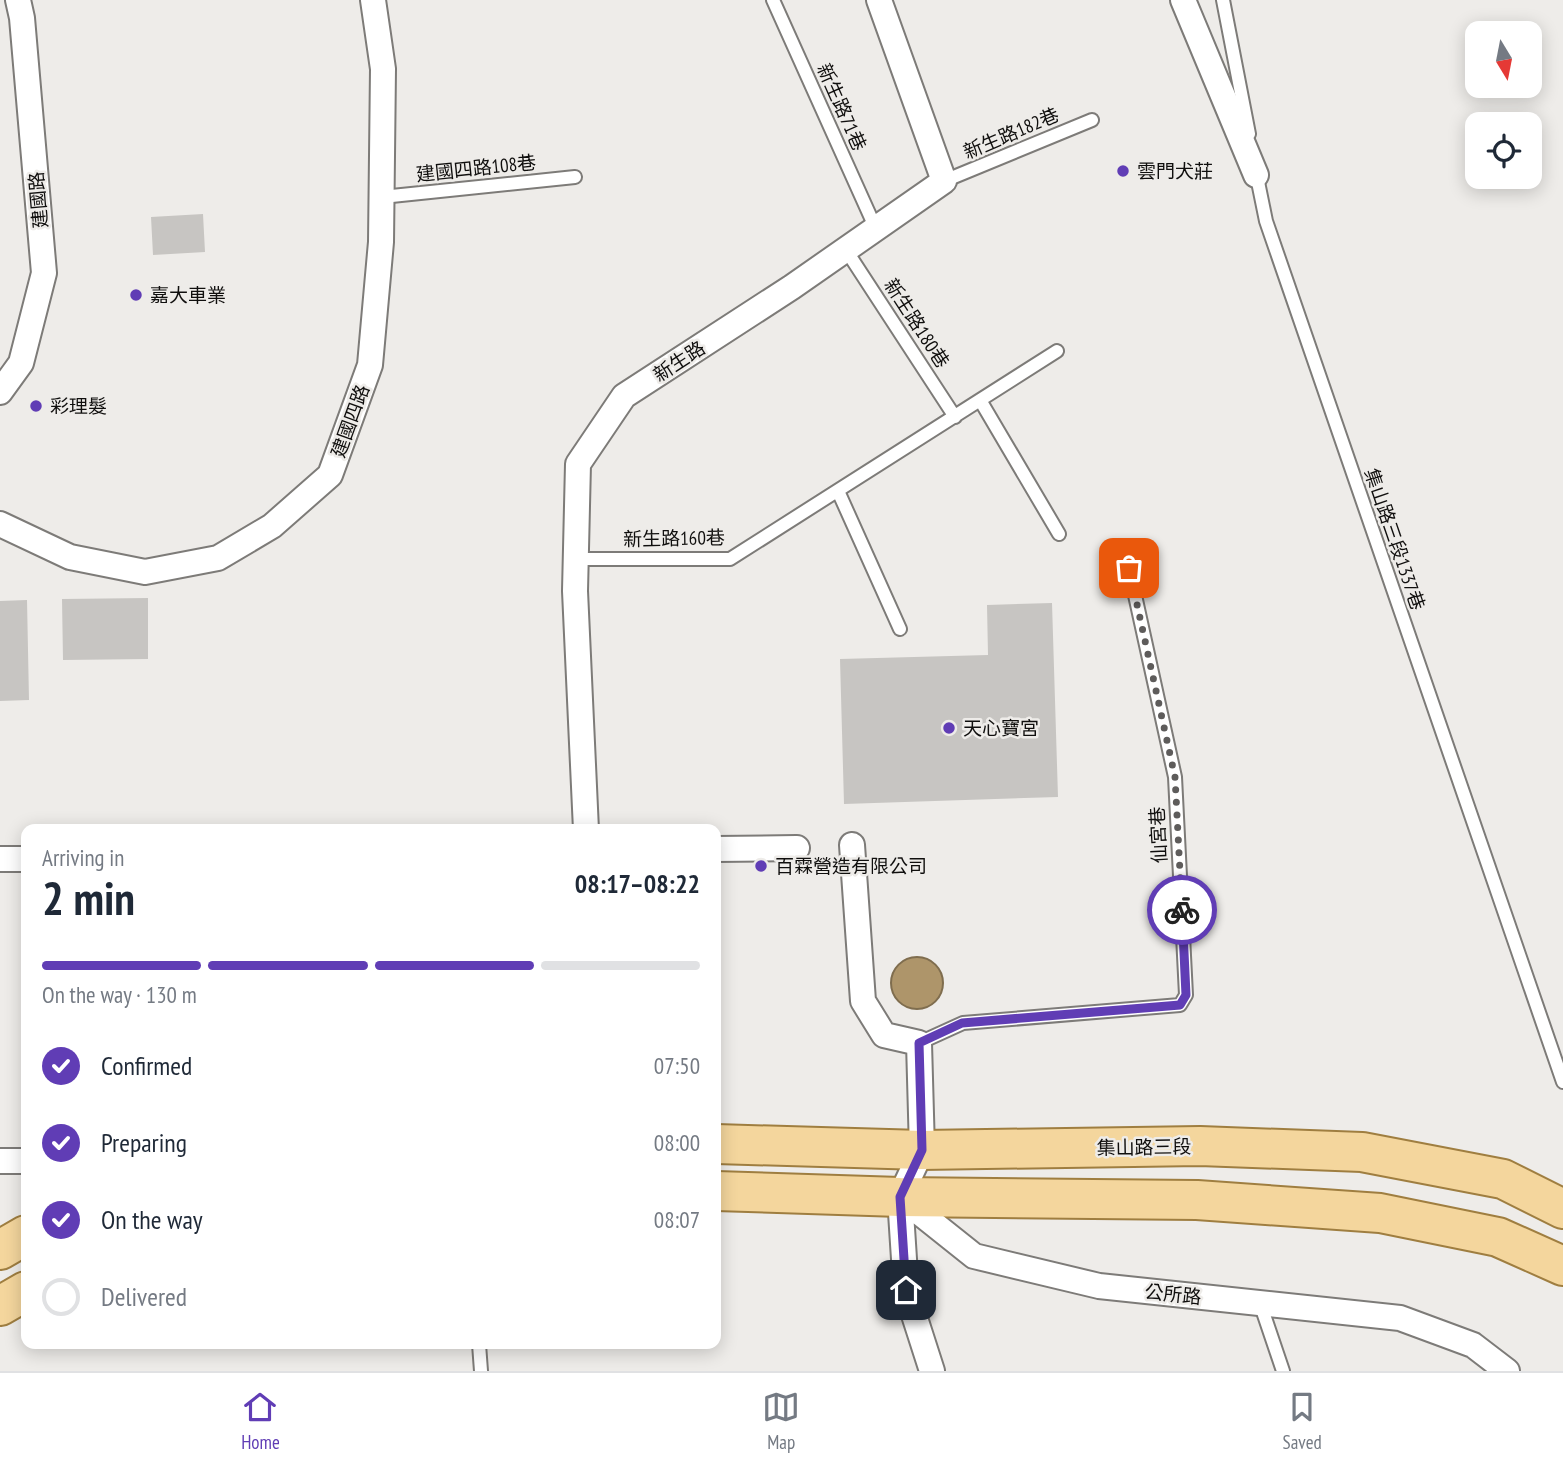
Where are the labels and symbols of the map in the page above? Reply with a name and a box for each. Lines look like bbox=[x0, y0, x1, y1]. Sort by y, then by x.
north arrow bbox=[1465, 21, 1542, 98]
street label: 新生路71巷 bbox=[812, 60, 872, 154]
street label: 新生路182巷 bbox=[960, 102, 1062, 164]
street label: 建國四路108巷 bbox=[415, 150, 537, 186]
place label: 雲門犬莊 bbox=[1137, 159, 1213, 183]
marker: 雲門犬莊 bbox=[1115, 163, 1131, 179]
street label: 建國路 bbox=[24, 171, 52, 229]
street label: 新生路180巷 bbox=[879, 274, 955, 372]
place label: 嘉大車業 bbox=[150, 283, 226, 307]
marker: 嘉大車業 bbox=[128, 287, 144, 303]
street label: 新生路 bbox=[649, 335, 709, 387]
street label: 建國四路 bbox=[326, 381, 374, 461]
place label: 彩理髮 bbox=[50, 394, 107, 418]
marker: 彩理髮 bbox=[28, 398, 44, 414]
street label: 集山路三段1337巷 bbox=[1360, 465, 1430, 613]
street label: 新生路160巷 bbox=[623, 525, 725, 551]
pin bbox=[1099, 538, 1159, 598]
place label: 天心寶宮 bbox=[963, 716, 1039, 740]
marker: 天心寶宮 bbox=[941, 720, 957, 736]
street label: 仙宮巷 bbox=[1145, 806, 1171, 864]
place label: 百霖營造有限公司 bbox=[775, 854, 927, 878]
marker: 百霖營造有限公司 bbox=[753, 858, 769, 874]
courier bbox=[1147, 875, 1217, 945]
street label: 集山路三段 bbox=[1096, 1134, 1192, 1160]
pin bbox=[876, 1260, 936, 1320]
street label: 公所路 bbox=[1143, 1279, 1203, 1309]

